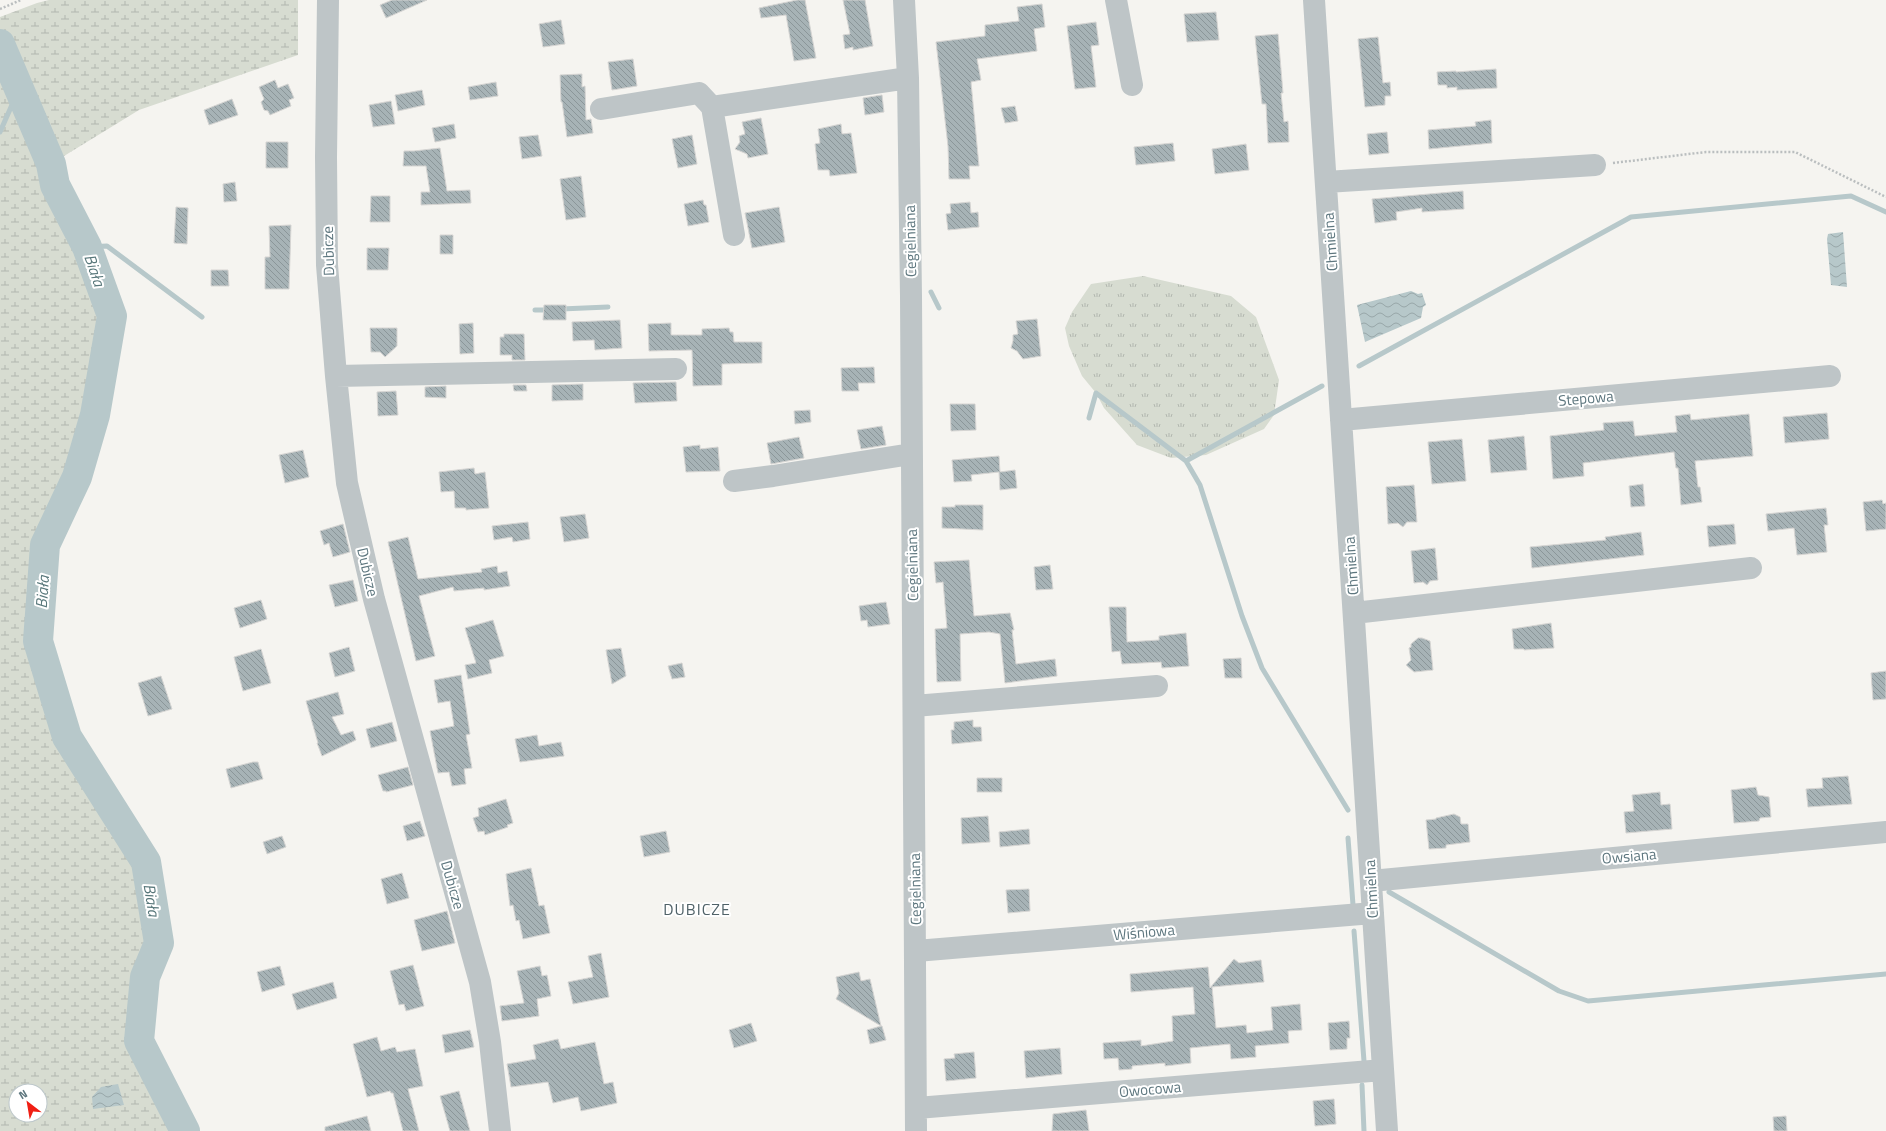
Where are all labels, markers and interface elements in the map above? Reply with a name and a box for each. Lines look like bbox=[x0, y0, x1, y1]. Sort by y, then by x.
street label: Cegielniana bbox=[898, 204, 922, 277]
street label: Chmielna bbox=[1316, 211, 1344, 272]
street label: Dubicze bbox=[316, 226, 340, 276]
water label: Biała bbox=[78, 251, 112, 290]
street label: Stepowa bbox=[1557, 384, 1615, 412]
street label: Cegielniana bbox=[900, 528, 924, 601]
street label: Chmielna bbox=[1337, 535, 1365, 596]
street label: Dubicze bbox=[351, 545, 385, 599]
water label: Biała bbox=[29, 574, 55, 609]
street label: Owsiana bbox=[1601, 842, 1658, 870]
street label: Cegielniana bbox=[903, 852, 927, 925]
street label: Dubicze bbox=[435, 858, 471, 912]
street label: Chmielna bbox=[1358, 859, 1384, 919]
water label: Biała bbox=[138, 882, 167, 919]
district label: DUBICZE bbox=[663, 897, 731, 921]
street label: Wiśniowa bbox=[1112, 918, 1176, 946]
street label: Owocowa bbox=[1118, 1075, 1183, 1103]
north arrow bbox=[8, 1083, 48, 1123]
text: N bbox=[15, 1086, 30, 1103]

